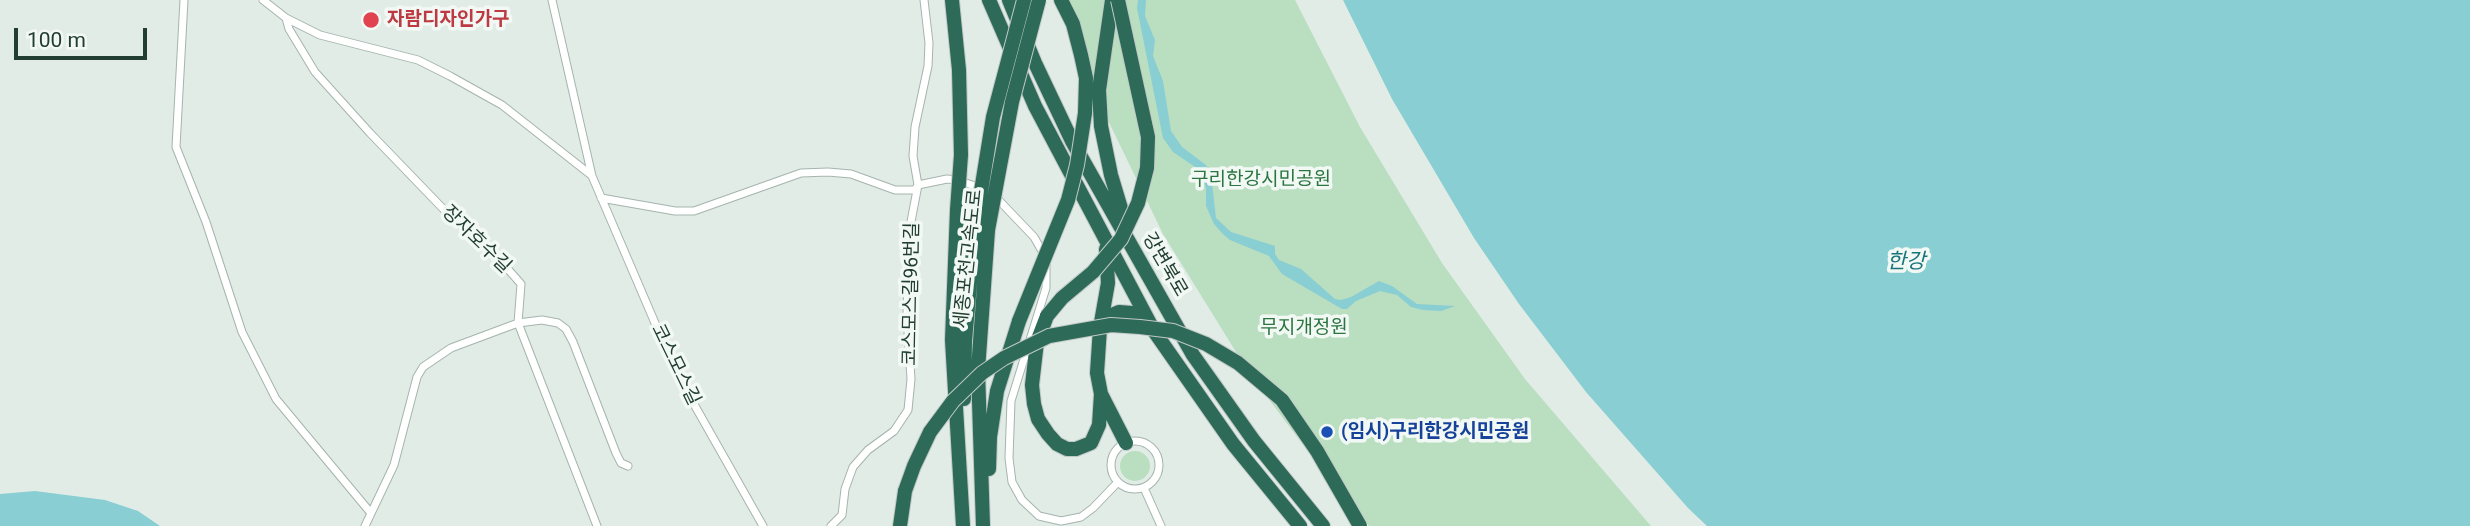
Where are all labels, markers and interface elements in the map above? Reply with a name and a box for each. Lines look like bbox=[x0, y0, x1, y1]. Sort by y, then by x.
place label: 자람디자인가구 bbox=[387, 9, 509, 31]
marker: 자람디자인가구 bbox=[361, 10, 381, 30]
scale bar bbox=[18, 14, 150, 58]
text: 100 m bbox=[27, 28, 86, 52]
park label: 구리한강시민공원 bbox=[1191, 169, 1331, 191]
street label: 세종포천고속도로 bbox=[950, 188, 988, 330]
street label: 장자호수길 bbox=[437, 201, 515, 279]
street label: 코스모스길96번길 bbox=[899, 222, 925, 366]
street label: 강변북로 bbox=[1137, 229, 1191, 301]
water label: 한강 bbox=[1887, 250, 1925, 276]
park label: 무지개정원 bbox=[1260, 317, 1348, 339]
street label: 코스모스길 bbox=[646, 321, 704, 409]
place label: (임시)구리한강시민공원 bbox=[1341, 421, 1529, 443]
marker: (임시)구리한강시민공원 bbox=[1319, 424, 1335, 440]

